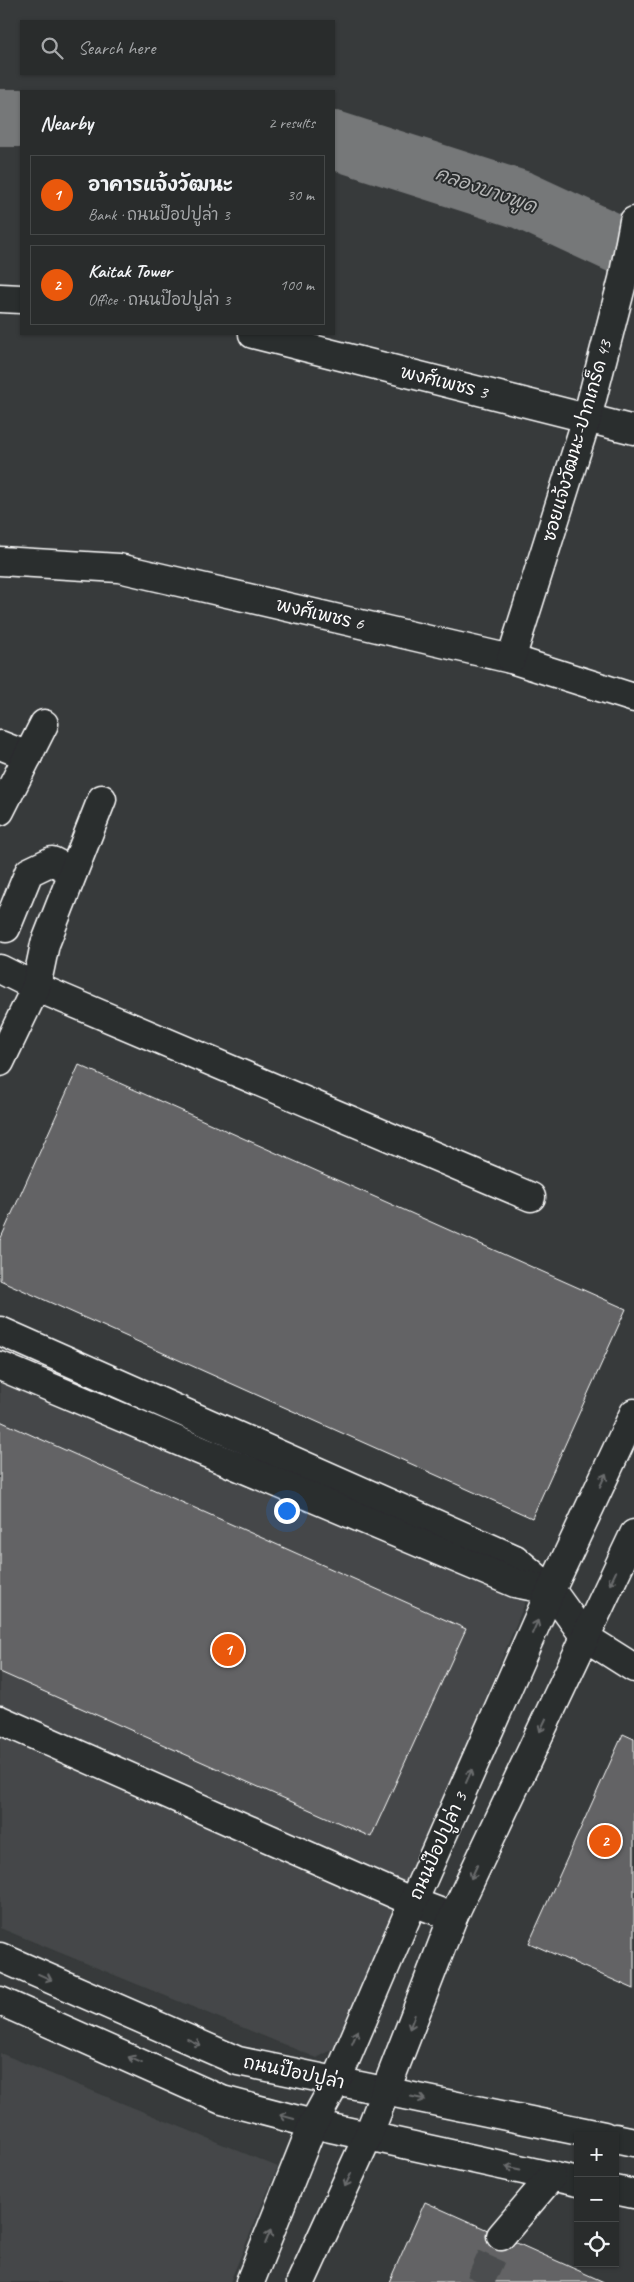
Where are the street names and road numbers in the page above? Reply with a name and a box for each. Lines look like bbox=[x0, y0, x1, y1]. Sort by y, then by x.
street label: ซอยแจ้งวัฒนะ-ปากเกร็ด 43 bbox=[536, 335, 617, 544]
street label: พงศ์เพชร 3 bbox=[398, 359, 492, 404]
street label: พงศ์เพชร 6 bbox=[274, 591, 367, 635]
street label: ถนนป๊อปปูล่า 3 bbox=[403, 1786, 475, 1904]
street label: ถนนป๊อปปูล่า bbox=[241, 2049, 347, 2096]

